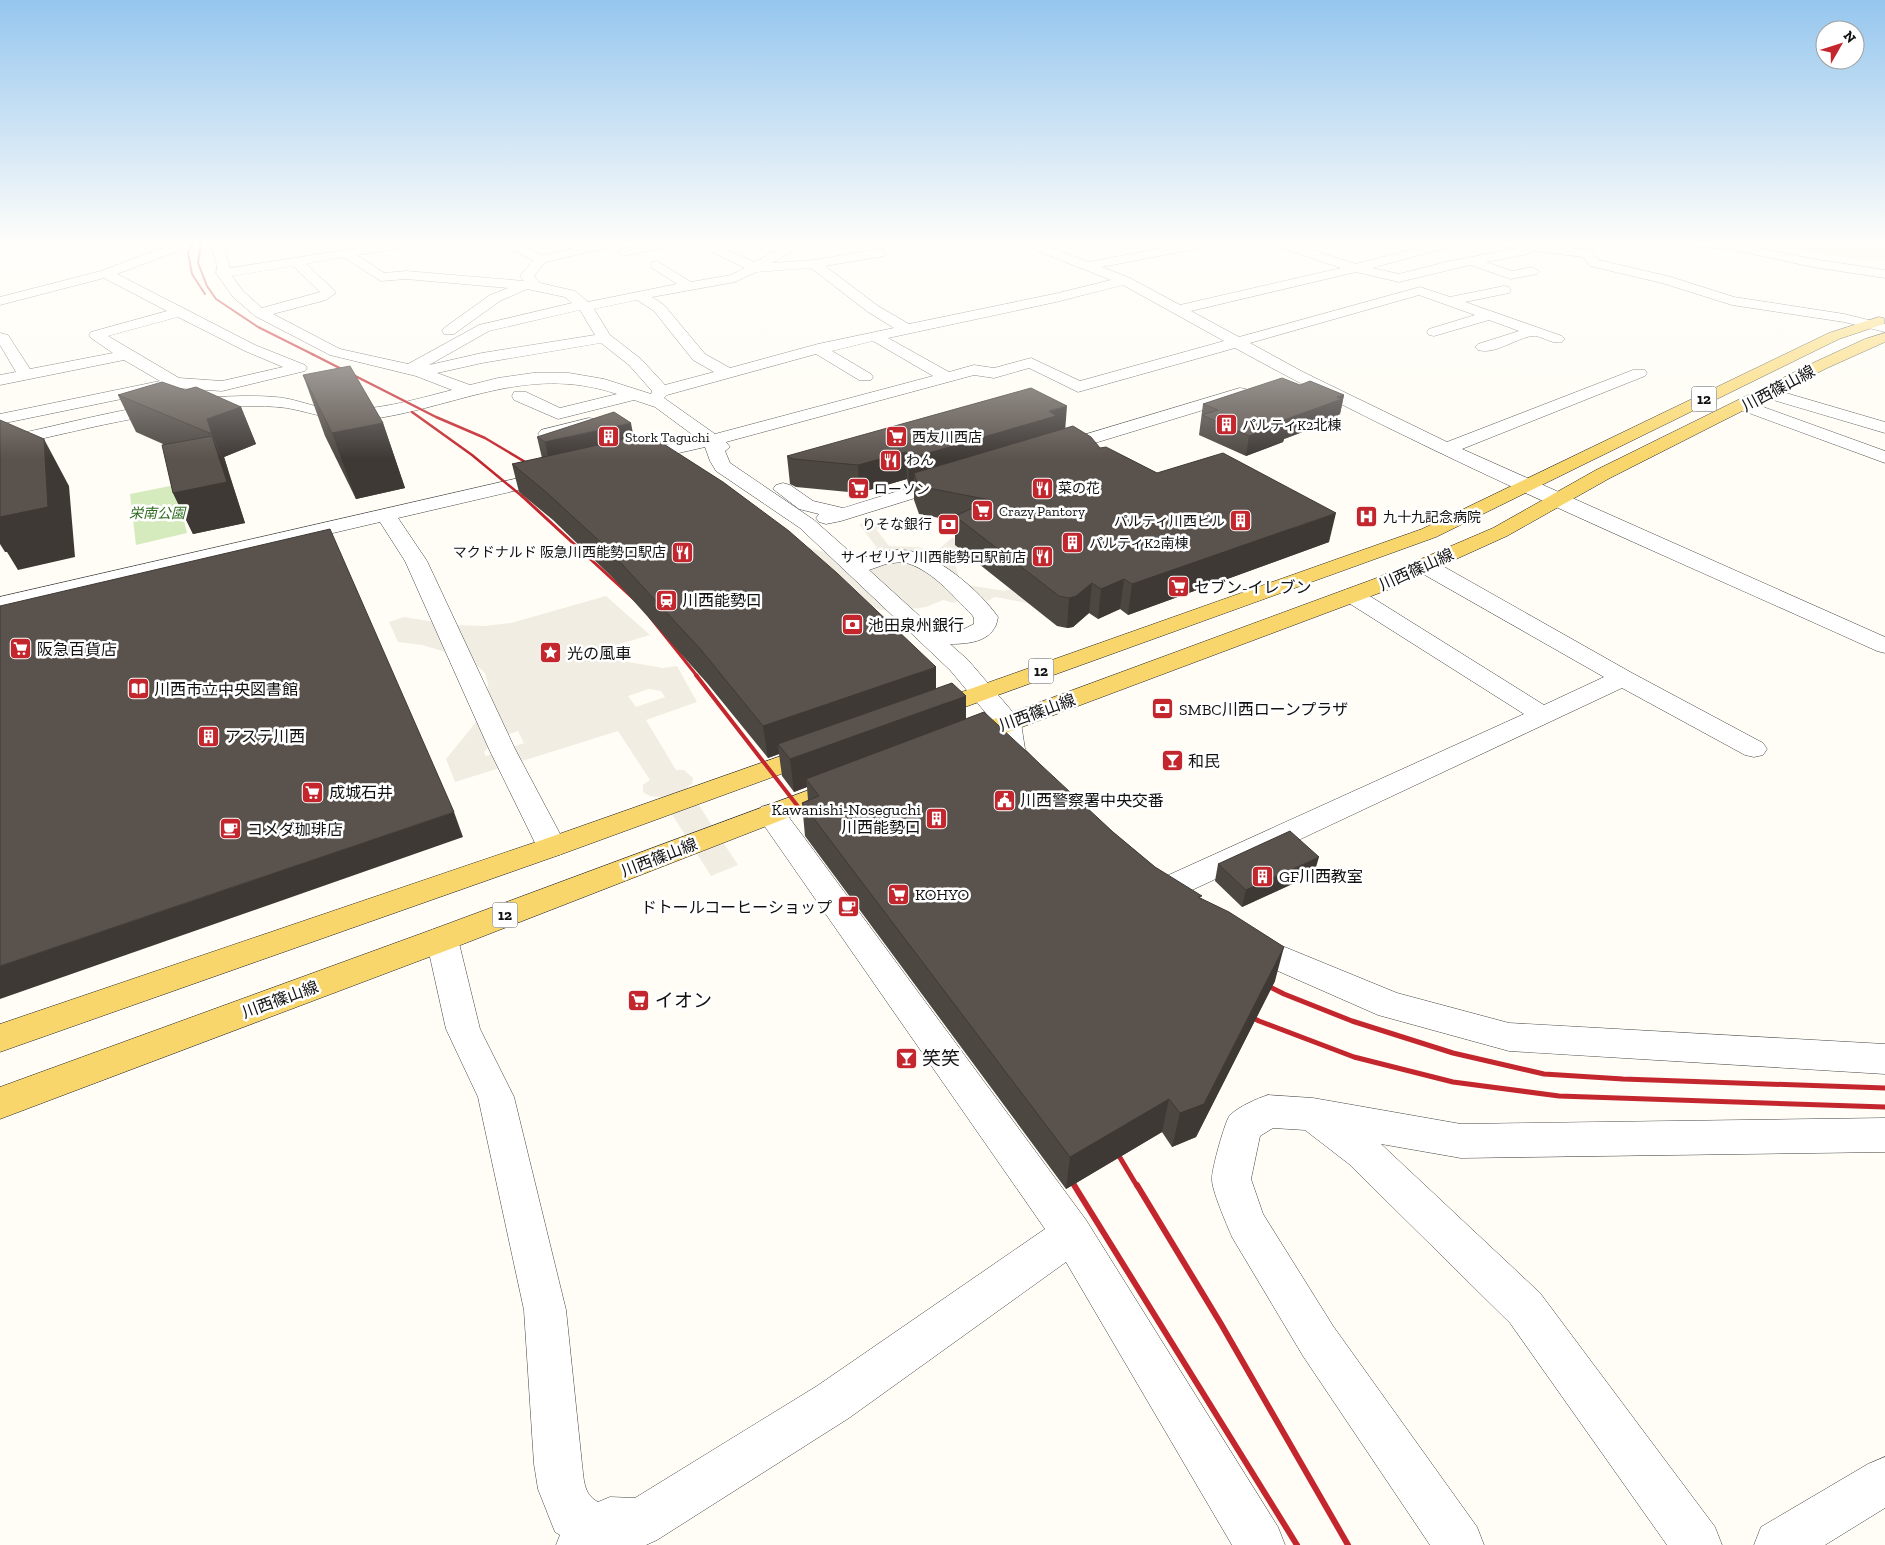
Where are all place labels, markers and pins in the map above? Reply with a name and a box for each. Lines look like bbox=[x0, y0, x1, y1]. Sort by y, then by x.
building icon: パルティK2北棟 bbox=[1214, 413, 1238, 437]
place label: パルティK2北棟 bbox=[1242, 417, 1341, 434]
building icon: Stork Taguchi bbox=[597, 425, 621, 449]
supermarket icon: 西友川西店 bbox=[884, 425, 908, 449]
place label: Stork Taguchi bbox=[625, 429, 710, 446]
place label: 西友川西店 bbox=[912, 429, 982, 446]
restaurant icon: わん bbox=[878, 448, 902, 472]
place label: わん bbox=[906, 452, 934, 469]
restaurant icon: 菜の花 bbox=[1030, 476, 1054, 500]
supermarket icon: ローソン bbox=[846, 477, 870, 501]
place label: 菜の花 bbox=[1058, 480, 1100, 497]
place label: ローソン bbox=[874, 481, 930, 498]
supermarket icon: Crazy Pantory bbox=[971, 499, 995, 523]
place label: Crazy Pantory bbox=[999, 503, 1086, 520]
hospital icon: 九十九記念病院 bbox=[1355, 505, 1379, 529]
building icon: パルティ川西ビル bbox=[1229, 509, 1253, 533]
place label: 九十九記念病院 bbox=[1383, 509, 1481, 526]
bank icon: りそな銀行 bbox=[936, 512, 960, 536]
place label: パルティ川西ビル bbox=[1114, 513, 1225, 530]
place label: りそな銀行 bbox=[862, 516, 932, 533]
building icon: パルティK2南棟 bbox=[1061, 531, 1085, 555]
place label: パルティK2南棟 bbox=[1089, 535, 1188, 552]
restaurant icon: マクドナルド 阪急川西能勢口駅店 bbox=[670, 540, 694, 564]
place label: マクドナルド 阪急川西能勢口駅店 bbox=[453, 544, 666, 561]
restaurant icon: サイゼリヤ 川西能勢口駅前店 bbox=[1030, 545, 1054, 569]
place label: サイゼリヤ 川西能勢口駅前店 bbox=[841, 549, 1026, 566]
supermarket icon: セブン-イレブン bbox=[1166, 575, 1190, 599]
place label: セブン-イレブン bbox=[1194, 578, 1312, 597]
station icon: 川西能勢口 bbox=[654, 588, 678, 612]
place label: 川西能勢口 bbox=[682, 591, 762, 610]
bank icon: 池田泉州銀行 bbox=[840, 613, 864, 637]
place label: 池田泉州銀行 bbox=[868, 616, 964, 635]
supermarket icon: 阪急百貨店 bbox=[9, 637, 33, 661]
place label: 阪急百貨店 bbox=[37, 640, 117, 659]
place icon: 光の風車 bbox=[539, 641, 563, 665]
place label: 光の風車 bbox=[567, 644, 631, 663]
library icon: 川西市立中央図書館 bbox=[126, 677, 150, 701]
place label: 川西市立中央図書館 bbox=[154, 680, 298, 699]
bank icon: SMBC川西ローンプラザ bbox=[1151, 697, 1175, 721]
place label: SMBC川西ローンプラザ bbox=[1179, 700, 1348, 719]
building icon: アステ川西 bbox=[197, 724, 221, 748]
place label: アステ川西 bbox=[225, 727, 305, 746]
bar icon: 和民 bbox=[1160, 749, 1184, 773]
place label: 和民 bbox=[1188, 752, 1220, 771]
supermarket icon: 成城石井 bbox=[301, 780, 325, 804]
place label: 成城石井 bbox=[329, 783, 393, 802]
public building icon: 川西警察署中央交番 bbox=[992, 788, 1016, 812]
place label: 川西警察署中央交番 bbox=[1020, 791, 1164, 810]
place label: Kawanishi-Noseguchi 川西能勢口 bbox=[772, 800, 922, 837]
building icon: Kawanishi-Noseguchi 川西能勢口 bbox=[925, 806, 949, 830]
cafe icon: コメダ珈琲店 bbox=[219, 817, 243, 841]
place label: コメダ珈琲店 bbox=[247, 820, 343, 839]
building icon: GF川西教室 bbox=[1251, 864, 1275, 888]
place label: GF川西教室 bbox=[1279, 867, 1363, 886]
supermarket icon: KOHYO bbox=[887, 882, 911, 906]
place label: KOHYO bbox=[915, 885, 970, 904]
cafe icon: ドトールコーヒーショップ bbox=[836, 895, 860, 919]
place label: ドトールコーヒーショップ bbox=[641, 898, 832, 917]
supermarket icon: イオン bbox=[627, 988, 651, 1012]
place label: イオン bbox=[655, 989, 712, 1012]
bar icon: 笑笑 bbox=[894, 1046, 918, 1070]
place label: 笑笑 bbox=[922, 1047, 960, 1070]

